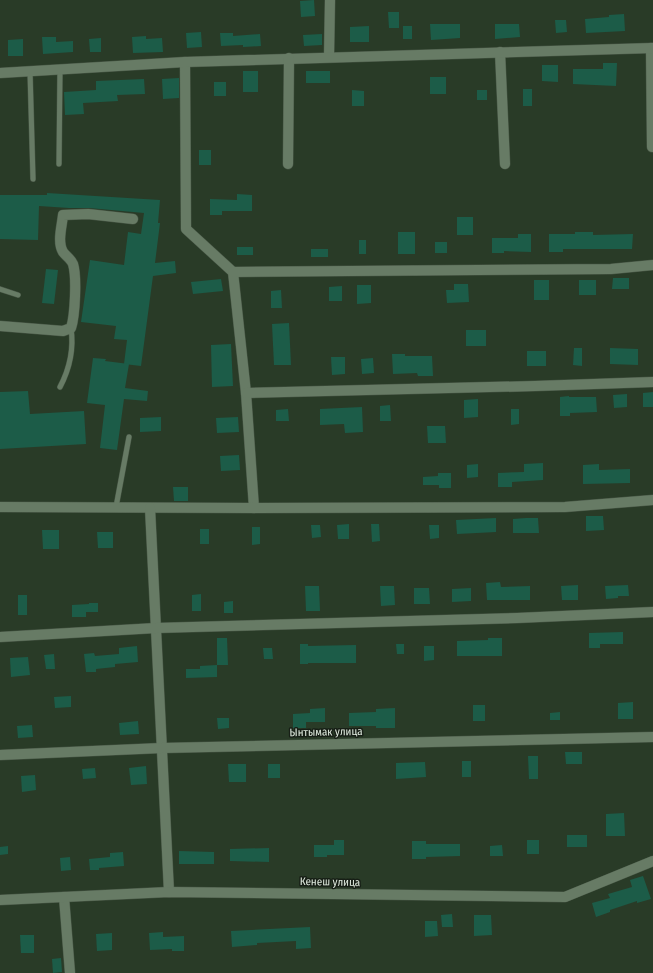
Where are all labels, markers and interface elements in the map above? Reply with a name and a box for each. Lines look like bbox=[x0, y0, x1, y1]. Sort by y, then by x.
street label: Ынтымак улица bbox=[289, 725, 363, 739]
street label: Кенеш улица bbox=[300, 875, 360, 889]

